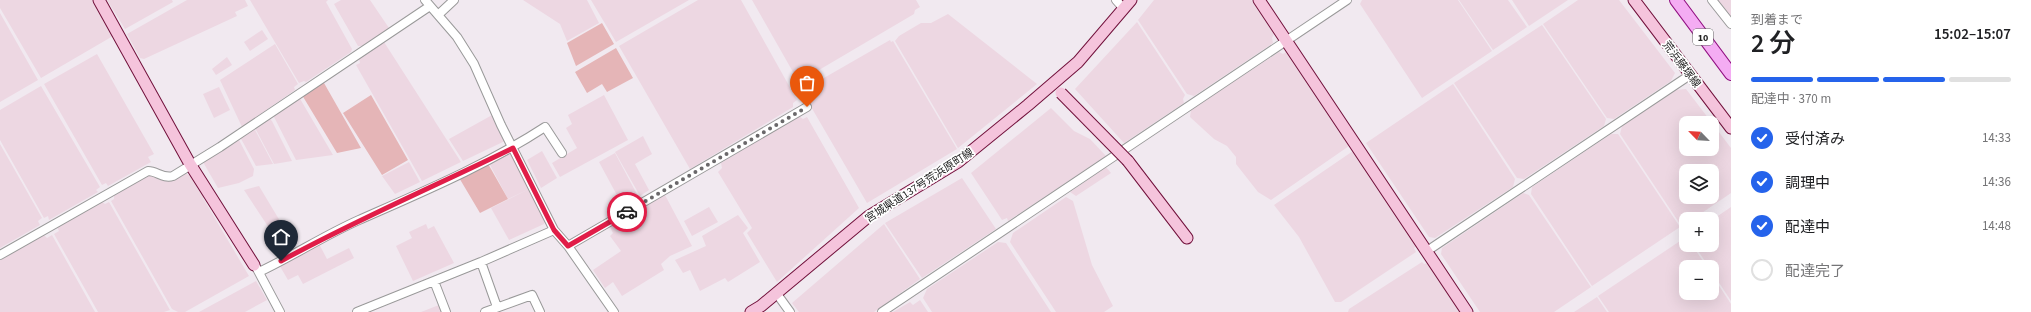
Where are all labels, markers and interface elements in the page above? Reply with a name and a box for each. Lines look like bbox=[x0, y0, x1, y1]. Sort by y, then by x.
text: 到着まで bbox=[1751, 11, 1803, 29]
text: 15:02–15:07 bbox=[1934, 24, 2011, 45]
text: 2 分 bbox=[1751, 25, 1796, 62]
road number: 10 bbox=[1693, 29, 1713, 45]
street label: 荒浜藤塚線 bbox=[1659, 38, 1704, 91]
pin bbox=[790, 66, 824, 107]
icon: bag bbox=[796, 72, 818, 94]
text: 配達中 · 370 m bbox=[1751, 90, 1831, 108]
north arrow bbox=[1679, 116, 1719, 156]
map controls bbox=[1679, 116, 1719, 300]
icon: check bbox=[1751, 127, 1773, 149]
text: 受付済み bbox=[1785, 129, 1845, 150]
text: 14:33 bbox=[1982, 129, 2011, 147]
street label: 宮城県道137号荒浜原町線 bbox=[862, 145, 976, 226]
button: layers bbox=[1679, 164, 1719, 204]
icon: check bbox=[1751, 171, 1773, 193]
text: 調理中 bbox=[1785, 173, 1830, 194]
text: 14:36 bbox=[1982, 173, 2011, 191]
courier bbox=[607, 192, 647, 232]
icon: car bbox=[616, 201, 638, 223]
button: + bbox=[1679, 212, 1719, 252]
icon: check bbox=[1751, 215, 1773, 237]
text: 配達中 bbox=[1785, 217, 1830, 238]
text: 14:48 bbox=[1982, 217, 2011, 235]
pin bbox=[264, 220, 298, 261]
icon: home bbox=[270, 226, 292, 248]
button: − bbox=[1679, 260, 1719, 300]
text: 配達完了 bbox=[1785, 261, 1845, 282]

